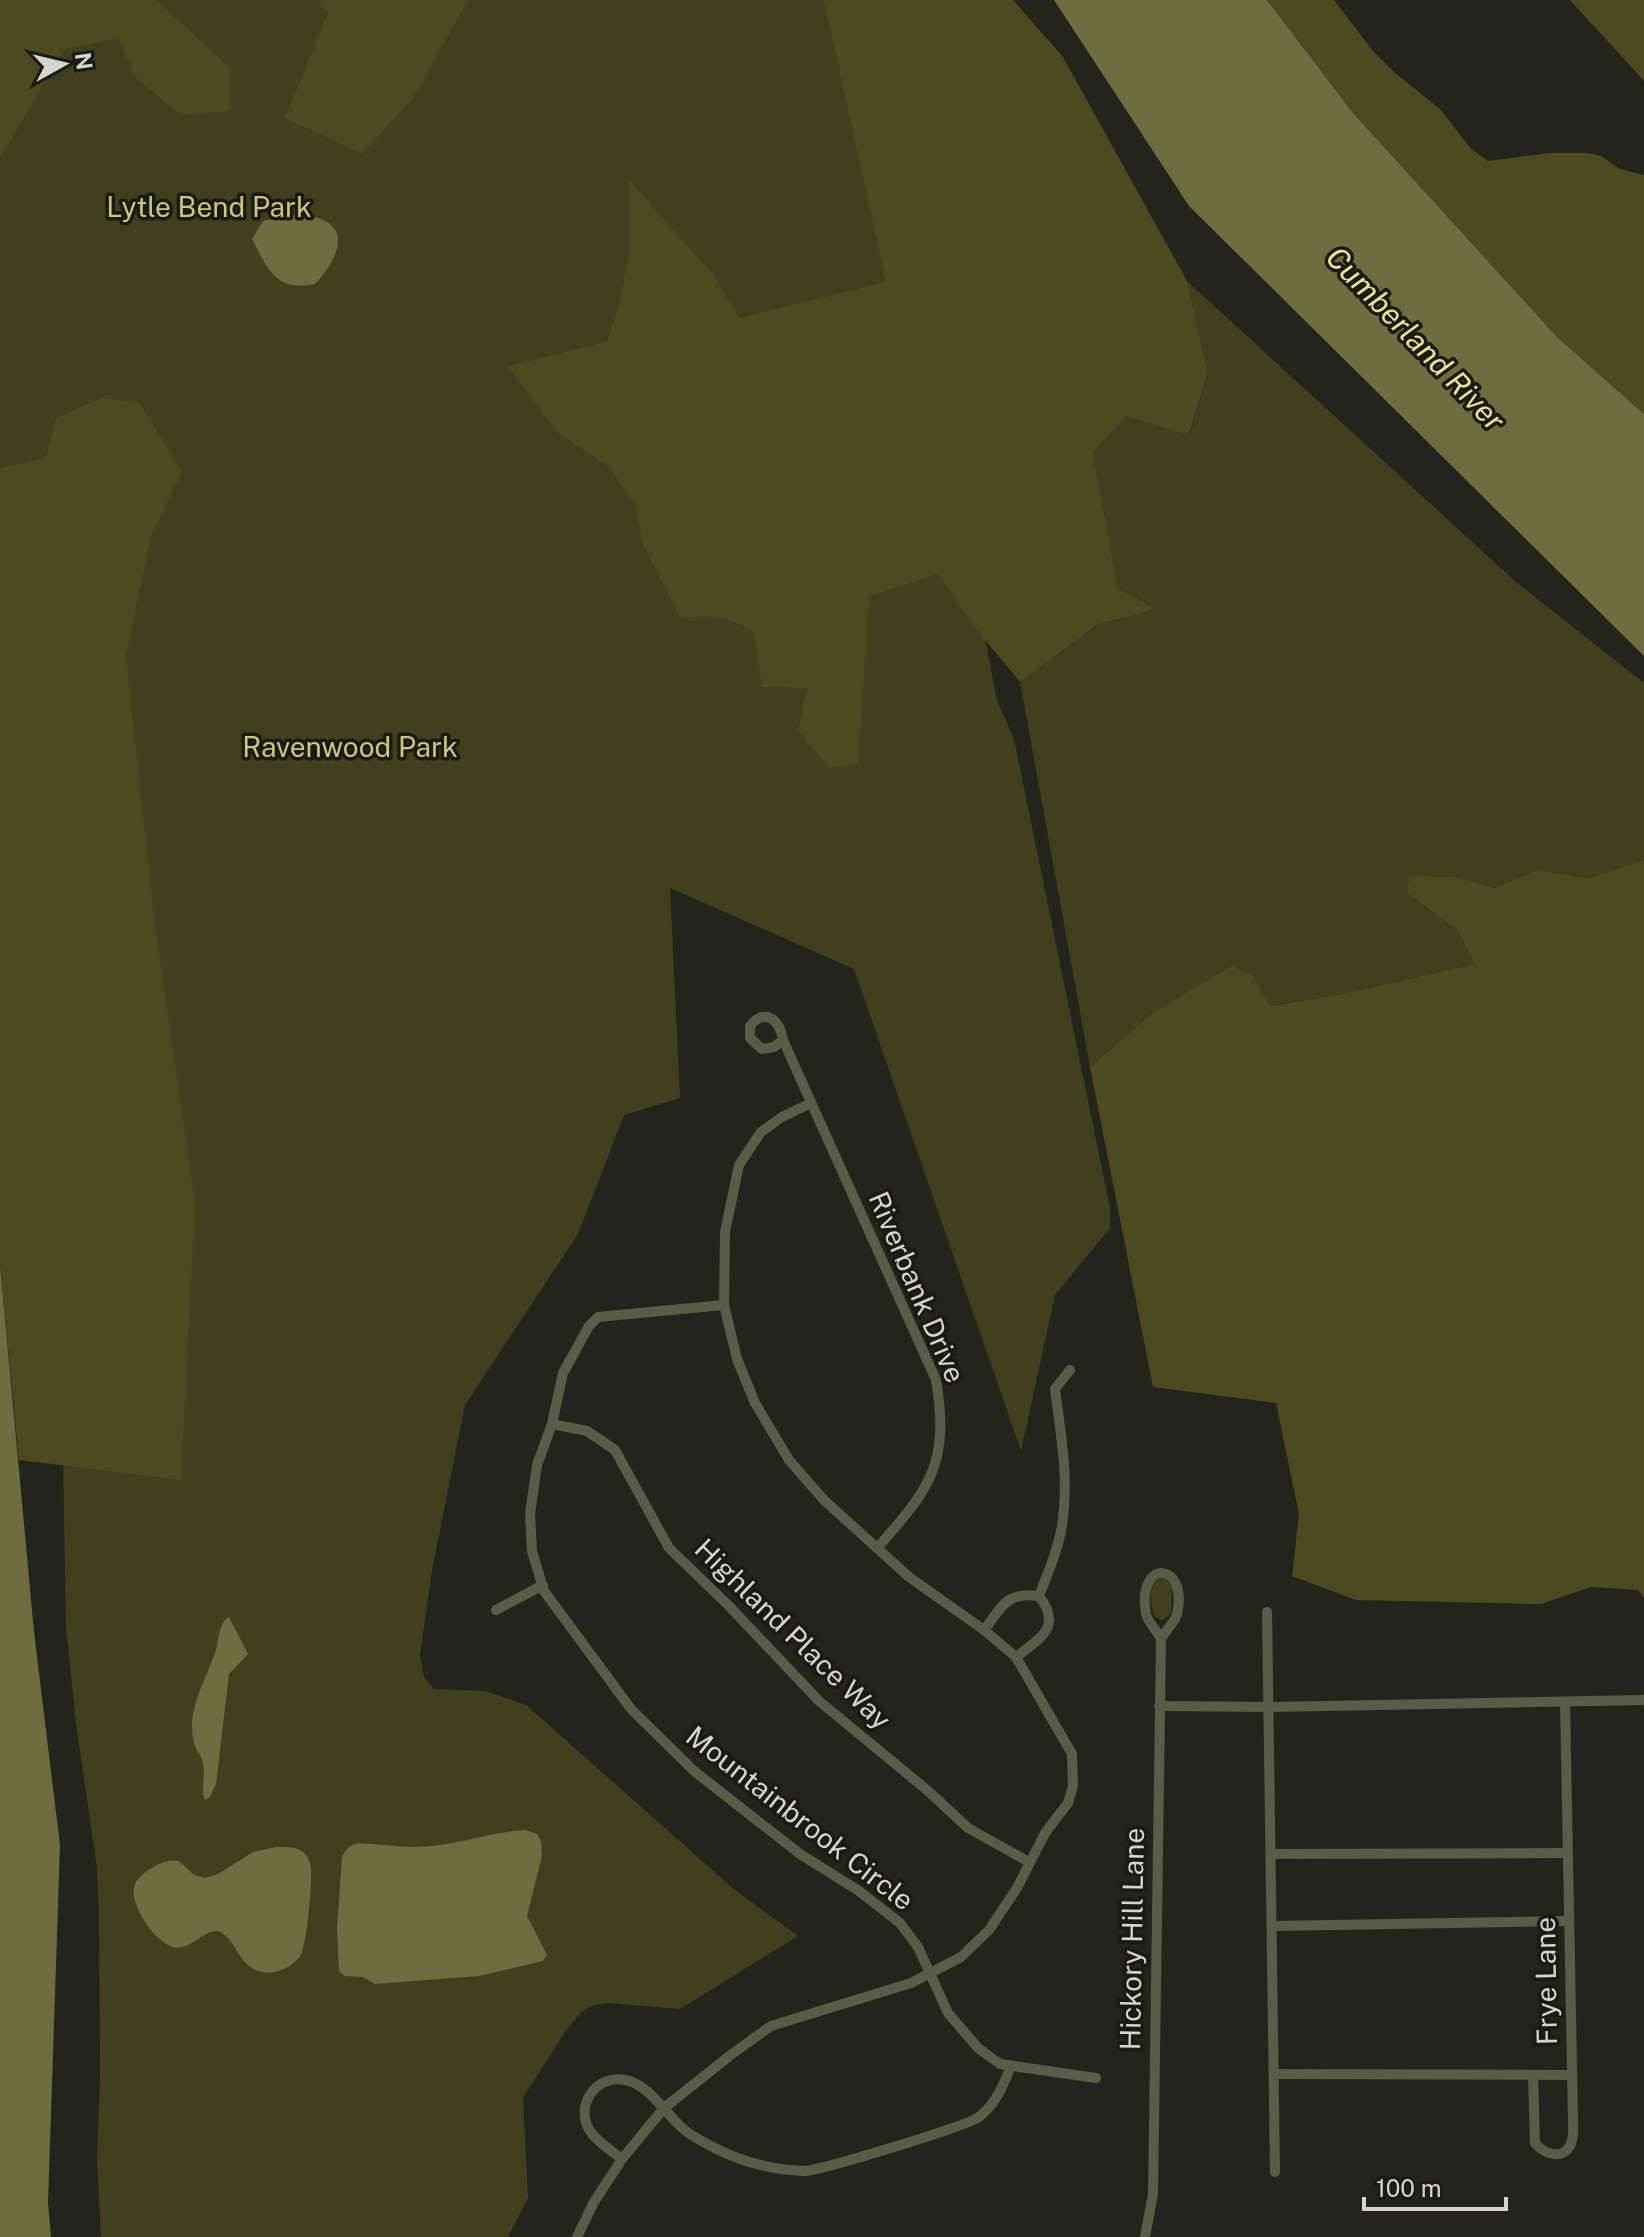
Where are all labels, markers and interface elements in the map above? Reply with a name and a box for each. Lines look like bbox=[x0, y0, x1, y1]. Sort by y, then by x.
north arrow bbox=[24, 24, 104, 104]
text: N bbox=[70, 51, 98, 72]
park label: Lytle Bend Park bbox=[106, 190, 312, 223]
water label: Cumberland River bbox=[1319, 239, 1513, 438]
park label: Ravenwood Park bbox=[242, 730, 458, 763]
street label: Riverbank Drive bbox=[862, 1186, 973, 1387]
street label: Highland Place Way bbox=[689, 1532, 898, 1736]
street label: Mountainbrook Circle bbox=[680, 1719, 921, 1917]
street label: Hickory Hill Lane bbox=[1113, 1827, 1150, 2050]
street label: Frye Lane bbox=[1528, 1917, 1563, 2045]
scale bar bbox=[1364, 2161, 1506, 2211]
text: 100 m bbox=[1376, 2174, 1442, 2202]

